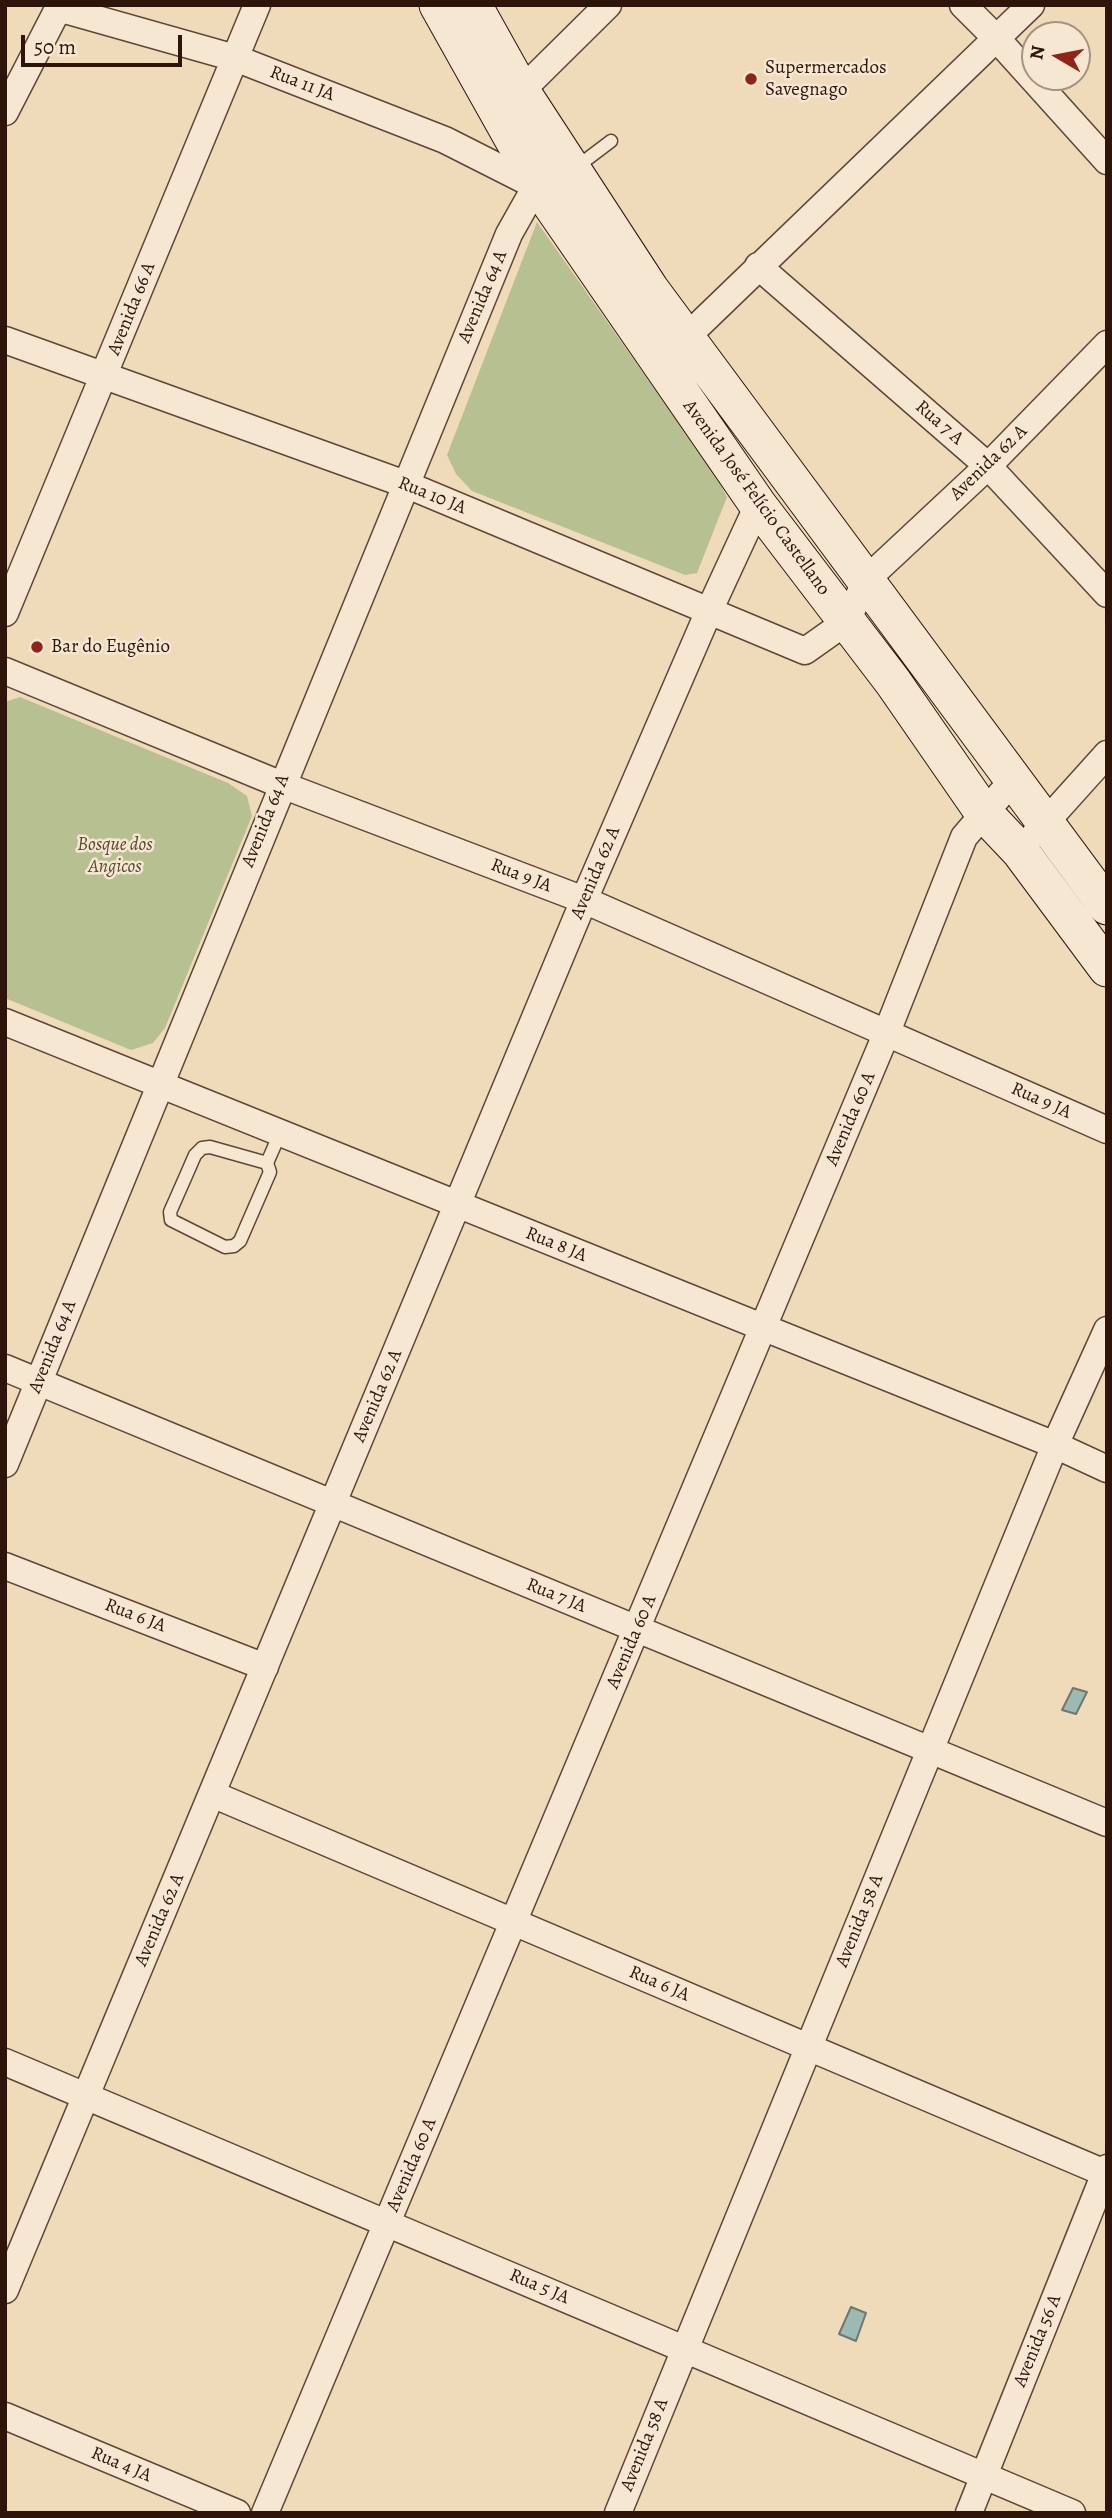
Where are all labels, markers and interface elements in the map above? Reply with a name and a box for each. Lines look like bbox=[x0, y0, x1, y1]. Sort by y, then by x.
scale bar bbox=[24, 21, 186, 65]
north arrow bbox=[1021, 21, 1091, 91]
text: 50 m bbox=[34, 33, 76, 61]
text: N bbox=[1023, 44, 1051, 62]
place label: Supermercados Savegnago bbox=[765, 57, 887, 101]
street label: Rua 11 JA bbox=[266, 61, 338, 107]
marker: Supermercados Savegnago bbox=[743, 71, 759, 87]
street label: Avenida 64 A bbox=[453, 247, 513, 347]
street label: Avenida 66 A bbox=[103, 259, 161, 359]
street label: Avenida José Felício Castellano bbox=[677, 396, 835, 600]
street label: Rua 7 A bbox=[910, 396, 968, 450]
street label: Avenida 62 A bbox=[946, 421, 1032, 505]
street label: Rua 10 JA bbox=[395, 472, 469, 520]
place label: Bar do Eugênio bbox=[51, 636, 170, 658]
marker: Bar do Eugênio bbox=[29, 639, 45, 655]
street label: Avenida 64 A bbox=[237, 771, 295, 871]
street label: Avenida 62 A bbox=[566, 823, 626, 923]
park label: Bosque dos Angicos bbox=[77, 834, 153, 878]
street label: Rua 9 JA bbox=[487, 854, 555, 898]
street label: Avenida 60 A bbox=[821, 1069, 881, 1169]
street label: Rua 9 JA bbox=[1007, 1078, 1075, 1124]
street label: Rua 8 JA bbox=[522, 1222, 590, 1268]
street label: Avenida 64 A bbox=[24, 1297, 82, 1397]
street label: Avenida 62 A bbox=[348, 1346, 408, 1446]
street label: Rua 7 JA bbox=[523, 1574, 589, 1618]
street label: Avenida 60 A bbox=[602, 1592, 662, 1692]
street label: Rua 6 JA bbox=[101, 1594, 169, 1638]
street label: Avenida 62 A bbox=[130, 1870, 190, 1970]
street label: Avenida 58 A bbox=[831, 1871, 889, 1971]
street label: Rua 6 JA bbox=[625, 1961, 693, 2007]
street label: Avenida 60 A bbox=[382, 2115, 442, 2215]
street label: Rua 5 JA bbox=[506, 2264, 572, 2310]
street label: Avenida 56 A bbox=[1009, 2291, 1067, 2391]
street label: Avenida 58 A bbox=[616, 2395, 674, 2495]
street label: Rua 4 JA bbox=[87, 2442, 155, 2488]

